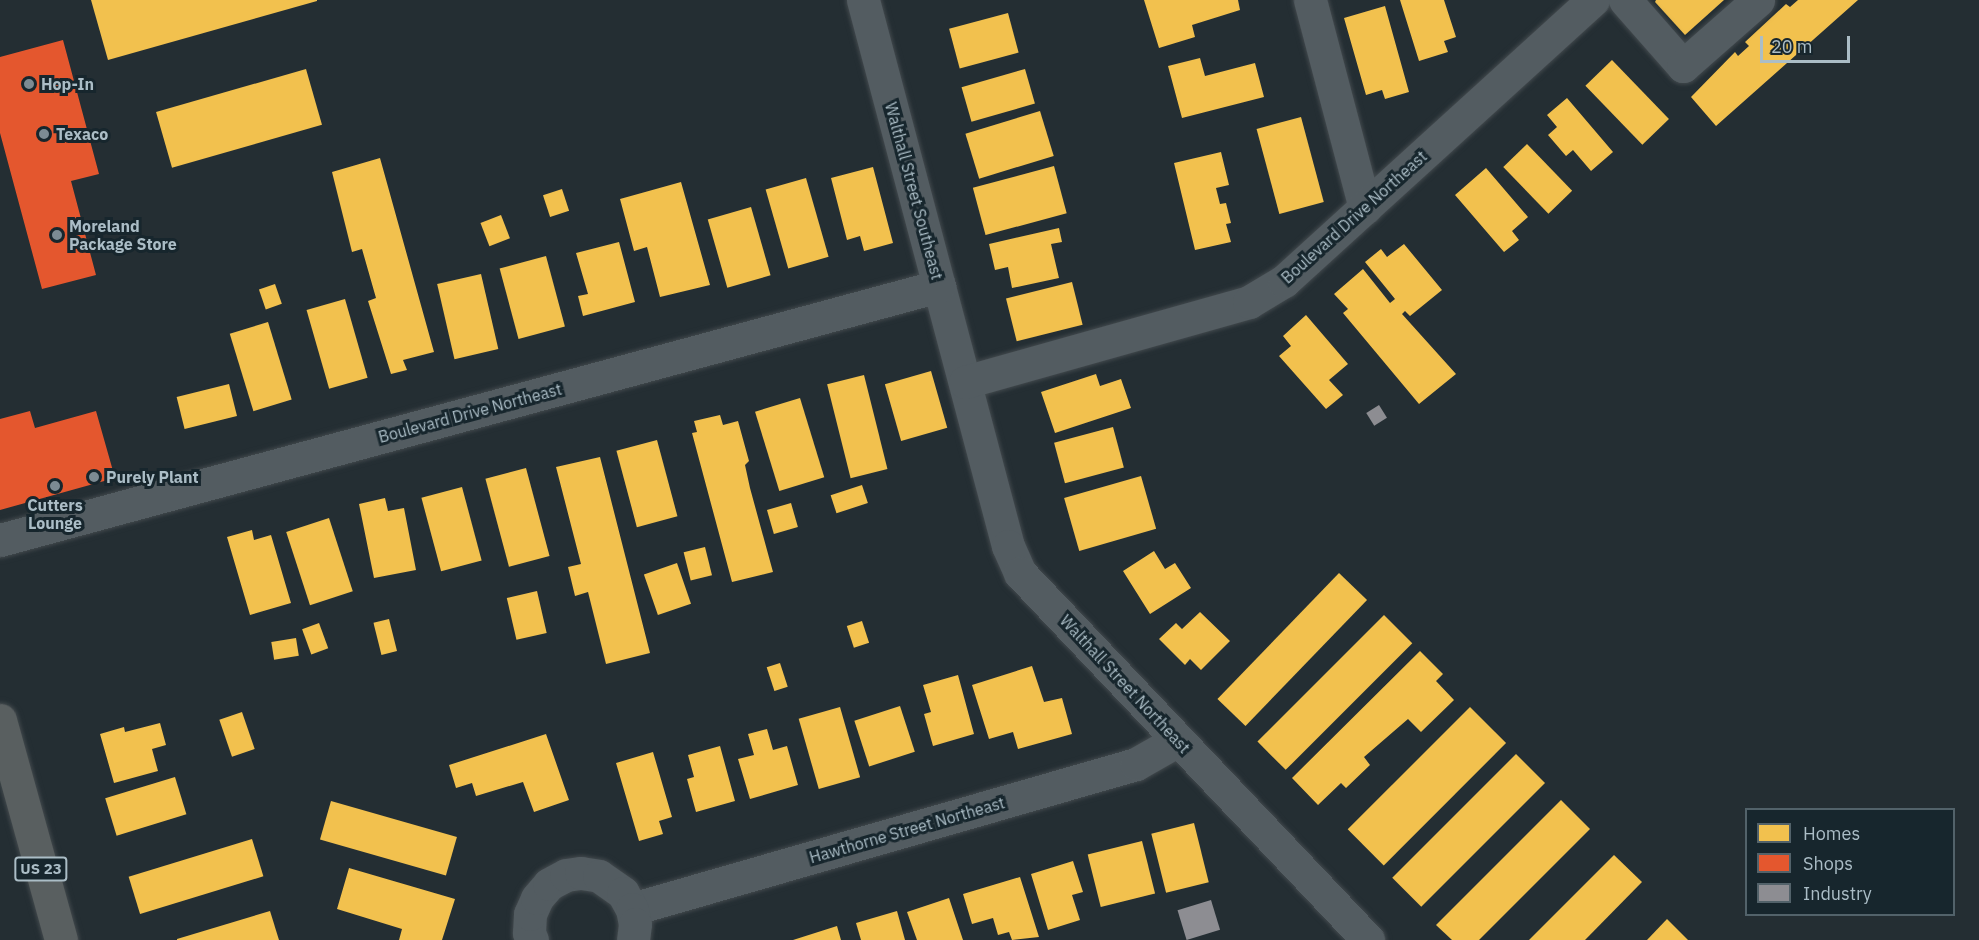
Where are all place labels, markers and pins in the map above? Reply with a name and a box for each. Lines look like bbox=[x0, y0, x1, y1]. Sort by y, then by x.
place label: Hop-In bbox=[41, 74, 94, 94]
marker: Hop-In bbox=[22, 77, 36, 91]
place label: Texaco bbox=[56, 124, 108, 144]
marker: Texaco bbox=[37, 127, 51, 141]
place label: Moreland Package Store bbox=[69, 216, 177, 254]
marker: Moreland Package Store bbox=[50, 228, 64, 242]
place label: Purely Plant bbox=[106, 467, 199, 487]
marker: Purely Plant bbox=[87, 470, 101, 484]
marker: Cutters Lounge bbox=[48, 479, 62, 493]
place label: Cutters Lounge bbox=[27, 495, 83, 533]

